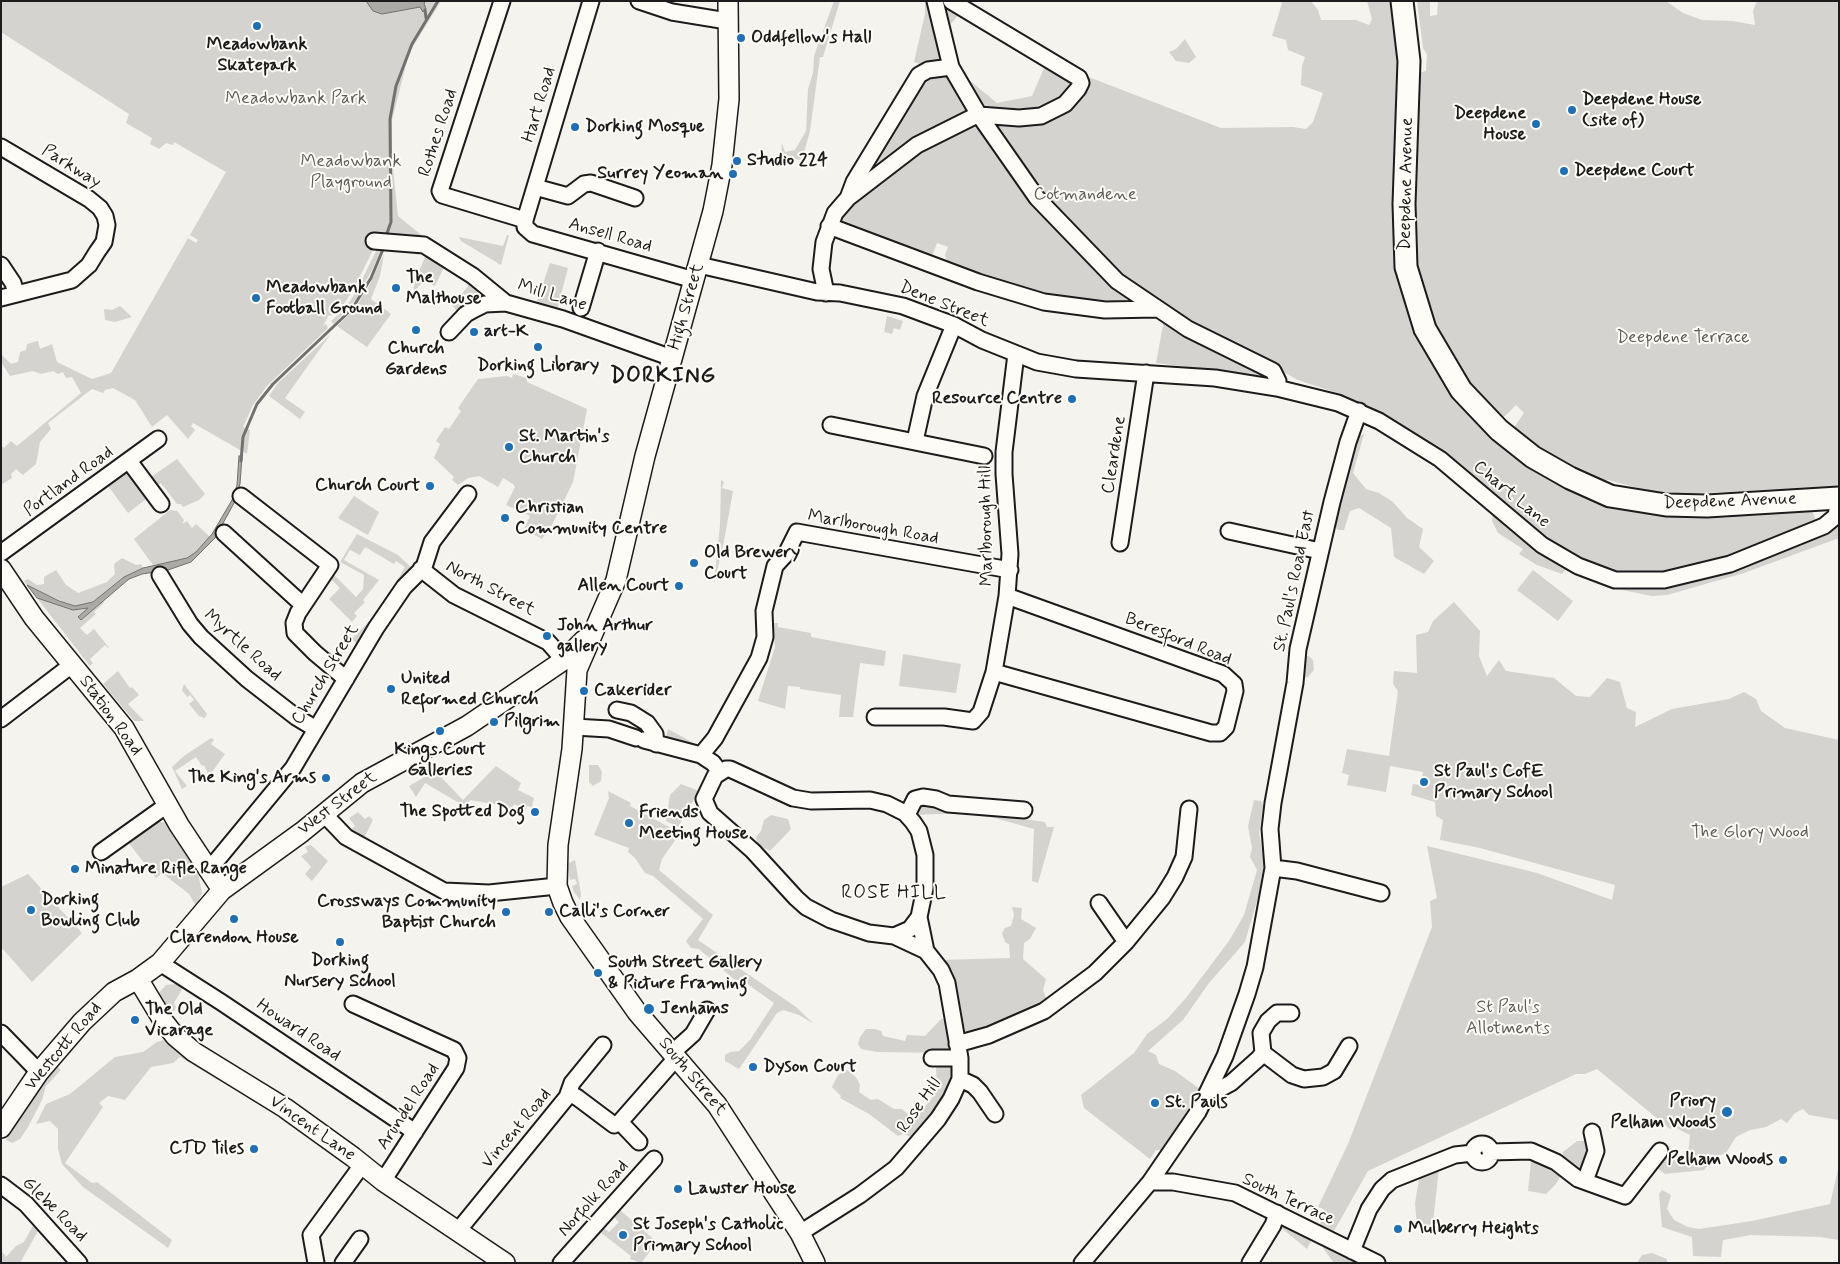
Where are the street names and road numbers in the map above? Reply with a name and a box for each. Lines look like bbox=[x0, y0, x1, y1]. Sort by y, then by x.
street label: Hart Road bbox=[518, 65, 562, 145]
street label: Rothes Road bbox=[415, 86, 463, 180]
street label: Deepdene Avenue bbox=[1395, 117, 1419, 251]
street label: Parkway bbox=[37, 140, 105, 194]
street label: Ansell Road bbox=[566, 214, 654, 258]
street label: High Street bbox=[664, 261, 710, 353]
street label: Mill Lane bbox=[515, 275, 589, 317]
street label: Dene Street bbox=[896, 277, 992, 333]
street label: Cleardene bbox=[1098, 414, 1132, 496]
street label: Portland Road bbox=[20, 442, 118, 522]
street label: Chart Lane bbox=[1468, 457, 1554, 533]
street label: Marlborough Hill bbox=[975, 466, 999, 586]
street label: Deepdene Avenue bbox=[1663, 489, 1797, 515]
street label: Marlborough Road bbox=[806, 506, 940, 550]
street label: St. Paul's Road East bbox=[1269, 508, 1321, 654]
street label: North Street bbox=[442, 556, 538, 622]
street label: Myrtle Road bbox=[199, 605, 285, 687]
street label: Beresford Road bbox=[1121, 609, 1235, 671]
street label: Church Street bbox=[288, 621, 364, 729]
street label: Station Road bbox=[74, 672, 146, 760]
street label: West Street bbox=[294, 767, 382, 841]
street label: Howard Road bbox=[252, 995, 344, 1067]
street label: Westcott Road bbox=[21, 998, 107, 1096]
street label: South Street bbox=[653, 1033, 731, 1121]
street label: Arundel Road bbox=[373, 1060, 445, 1154]
street label: Rose Hill bbox=[893, 1074, 947, 1138]
street label: Vincent Road bbox=[477, 1085, 557, 1173]
street label: Vincent Lane bbox=[265, 1091, 359, 1167]
street label: Norfolk Road bbox=[554, 1156, 634, 1242]
street label: South Terrace bbox=[1238, 1169, 1338, 1231]
street label: Glebe Road bbox=[17, 1173, 91, 1247]

